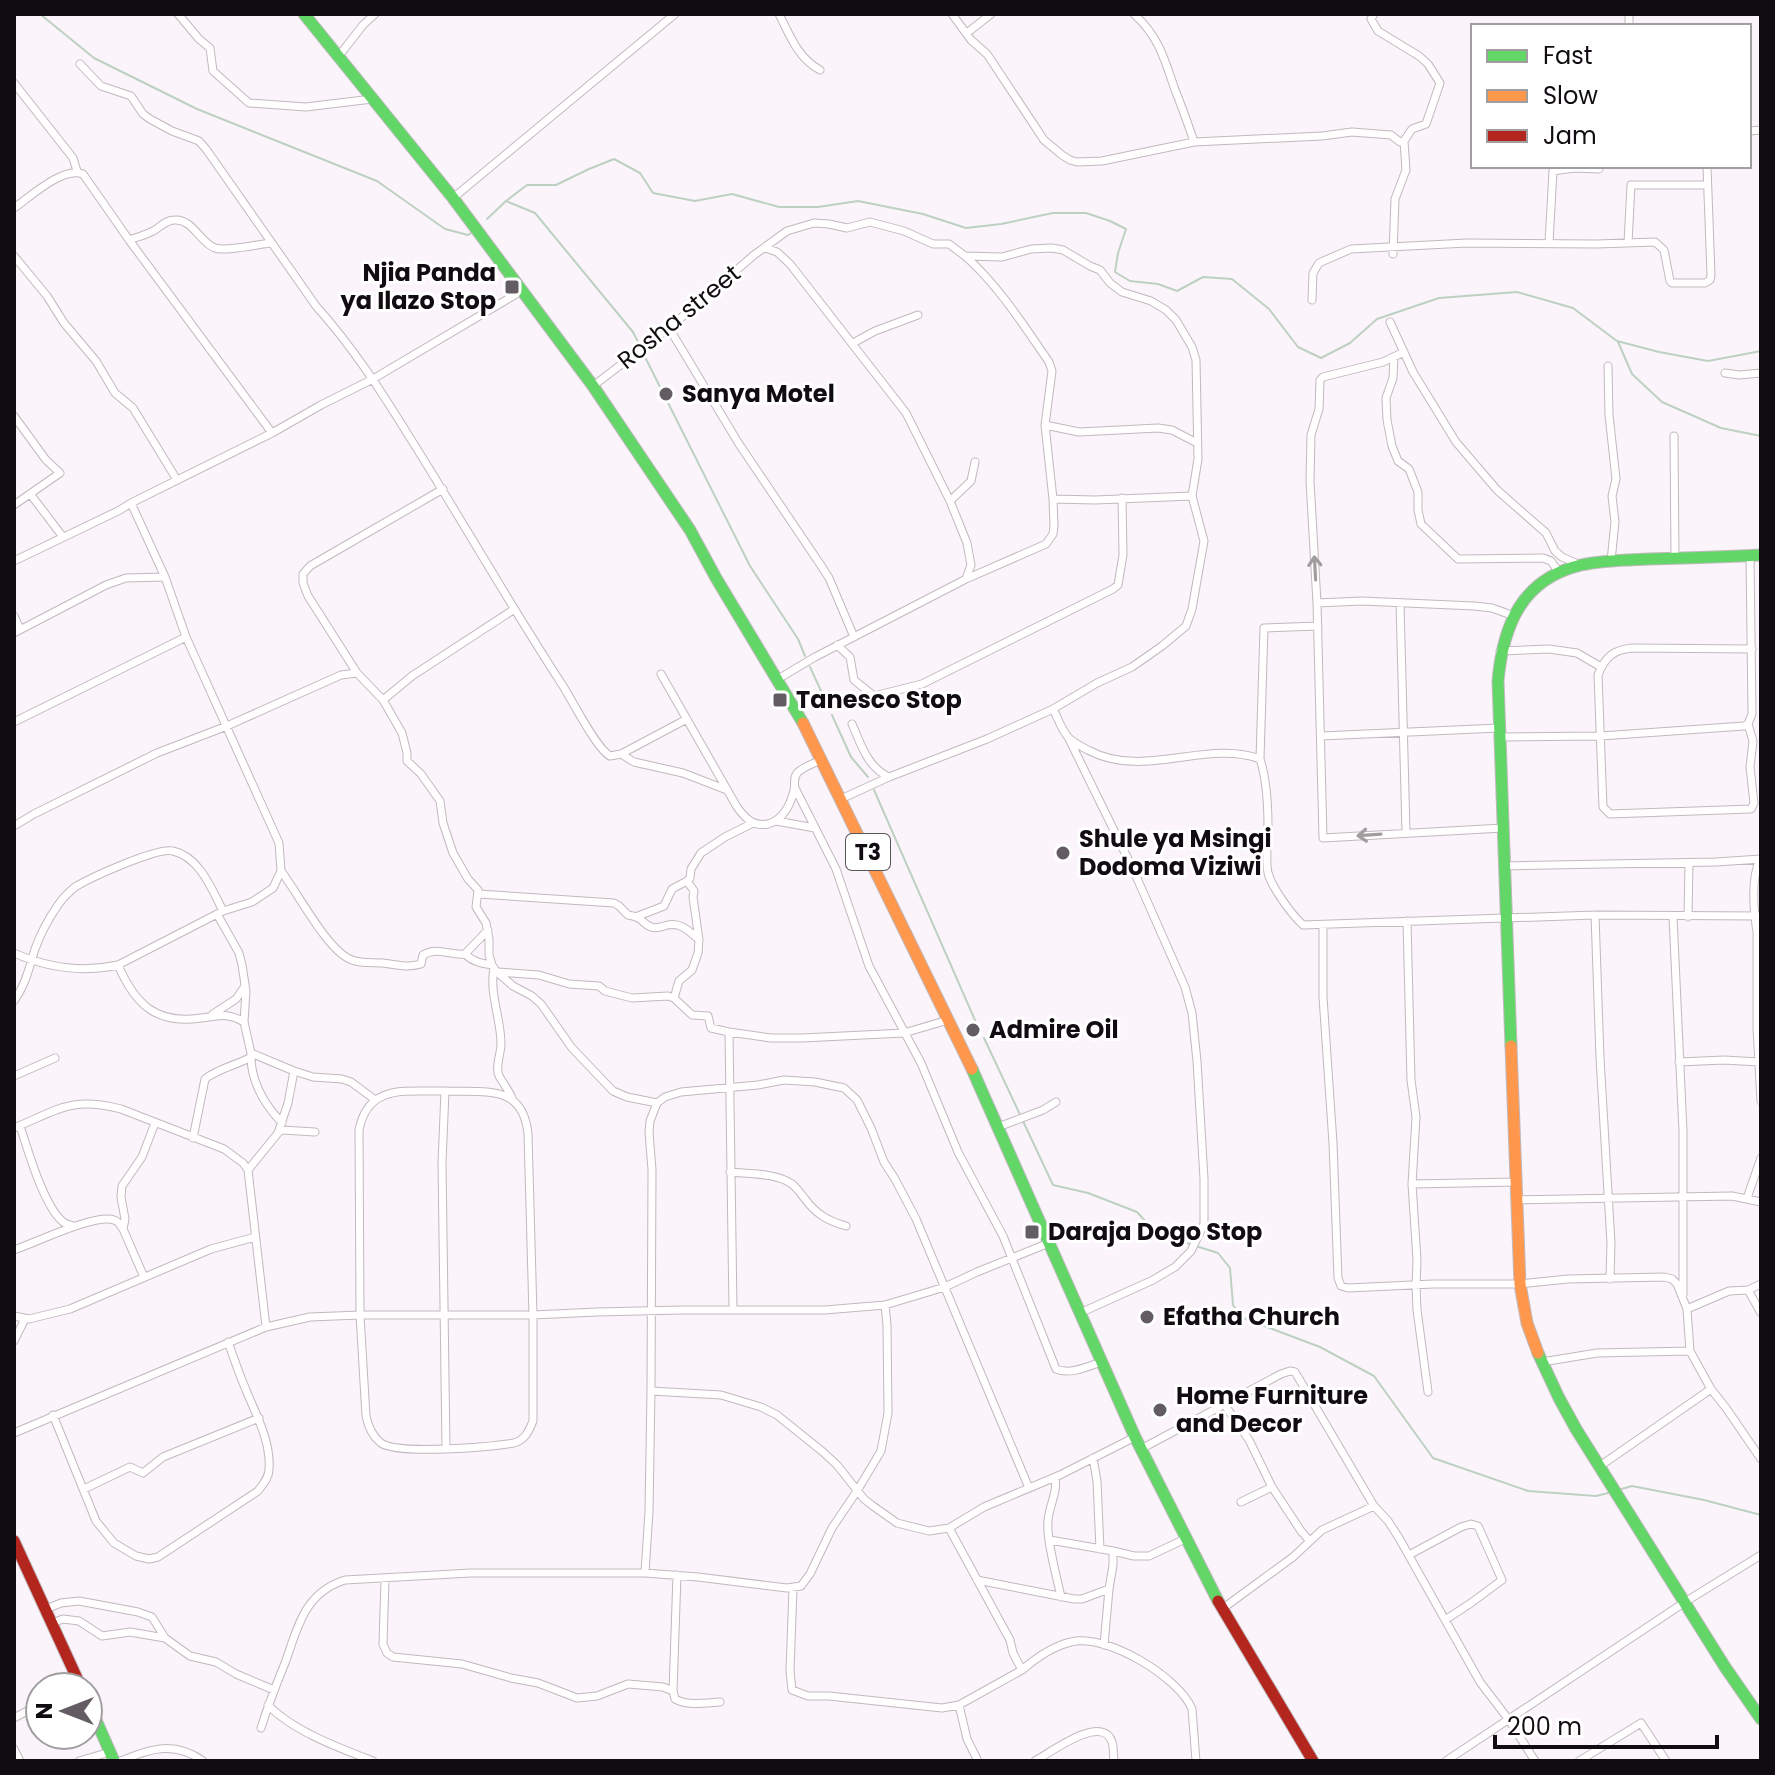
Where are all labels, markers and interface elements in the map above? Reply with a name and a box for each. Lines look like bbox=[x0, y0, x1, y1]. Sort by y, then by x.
legend bbox=[1471, 24, 1751, 168]
text: Fast bbox=[1543, 39, 1593, 72]
text: Slow bbox=[1543, 79, 1598, 112]
text: Jam bbox=[1543, 119, 1597, 152]
place label: Njia Panda ya Ilazo Stop bbox=[340, 256, 496, 317]
street label: Rosha street bbox=[610, 257, 747, 376]
marker: Njia Panda ya Ilazo Stop bbox=[503, 278, 521, 296]
place label: Sanya Motel bbox=[682, 377, 835, 410]
marker: Sanya Motel bbox=[657, 385, 675, 403]
one-way arrow bbox=[1307, 555, 1322, 582]
place label: Tanesco Stop bbox=[796, 683, 962, 716]
marker: Tanesco Stop bbox=[771, 691, 789, 709]
place label: Shule ya Msingi Dodoma Viziwi bbox=[1079, 822, 1272, 883]
one-way arrow bbox=[1356, 827, 1383, 842]
road number: T3 bbox=[846, 834, 890, 870]
marker: Shule ya Msingi Dodoma Viziwi bbox=[1054, 844, 1072, 862]
place label: Admire Oil bbox=[989, 1013, 1119, 1046]
marker: Admire Oil bbox=[964, 1021, 982, 1039]
place label: Daraja Dogo Stop bbox=[1048, 1215, 1262, 1248]
marker: Daraja Dogo Stop bbox=[1023, 1223, 1041, 1241]
place label: Efatha Church bbox=[1163, 1300, 1340, 1333]
marker: Efatha Church bbox=[1138, 1308, 1156, 1326]
place label: Home Furniture and Decor bbox=[1176, 1379, 1368, 1440]
marker: Home Furniture and Decor bbox=[1151, 1401, 1169, 1419]
north arrow bbox=[24, 1671, 104, 1751]
scale bar bbox=[1495, 1699, 1717, 1749]
text: N bbox=[29, 1703, 60, 1719]
text: 200 m bbox=[1507, 1710, 1582, 1743]

